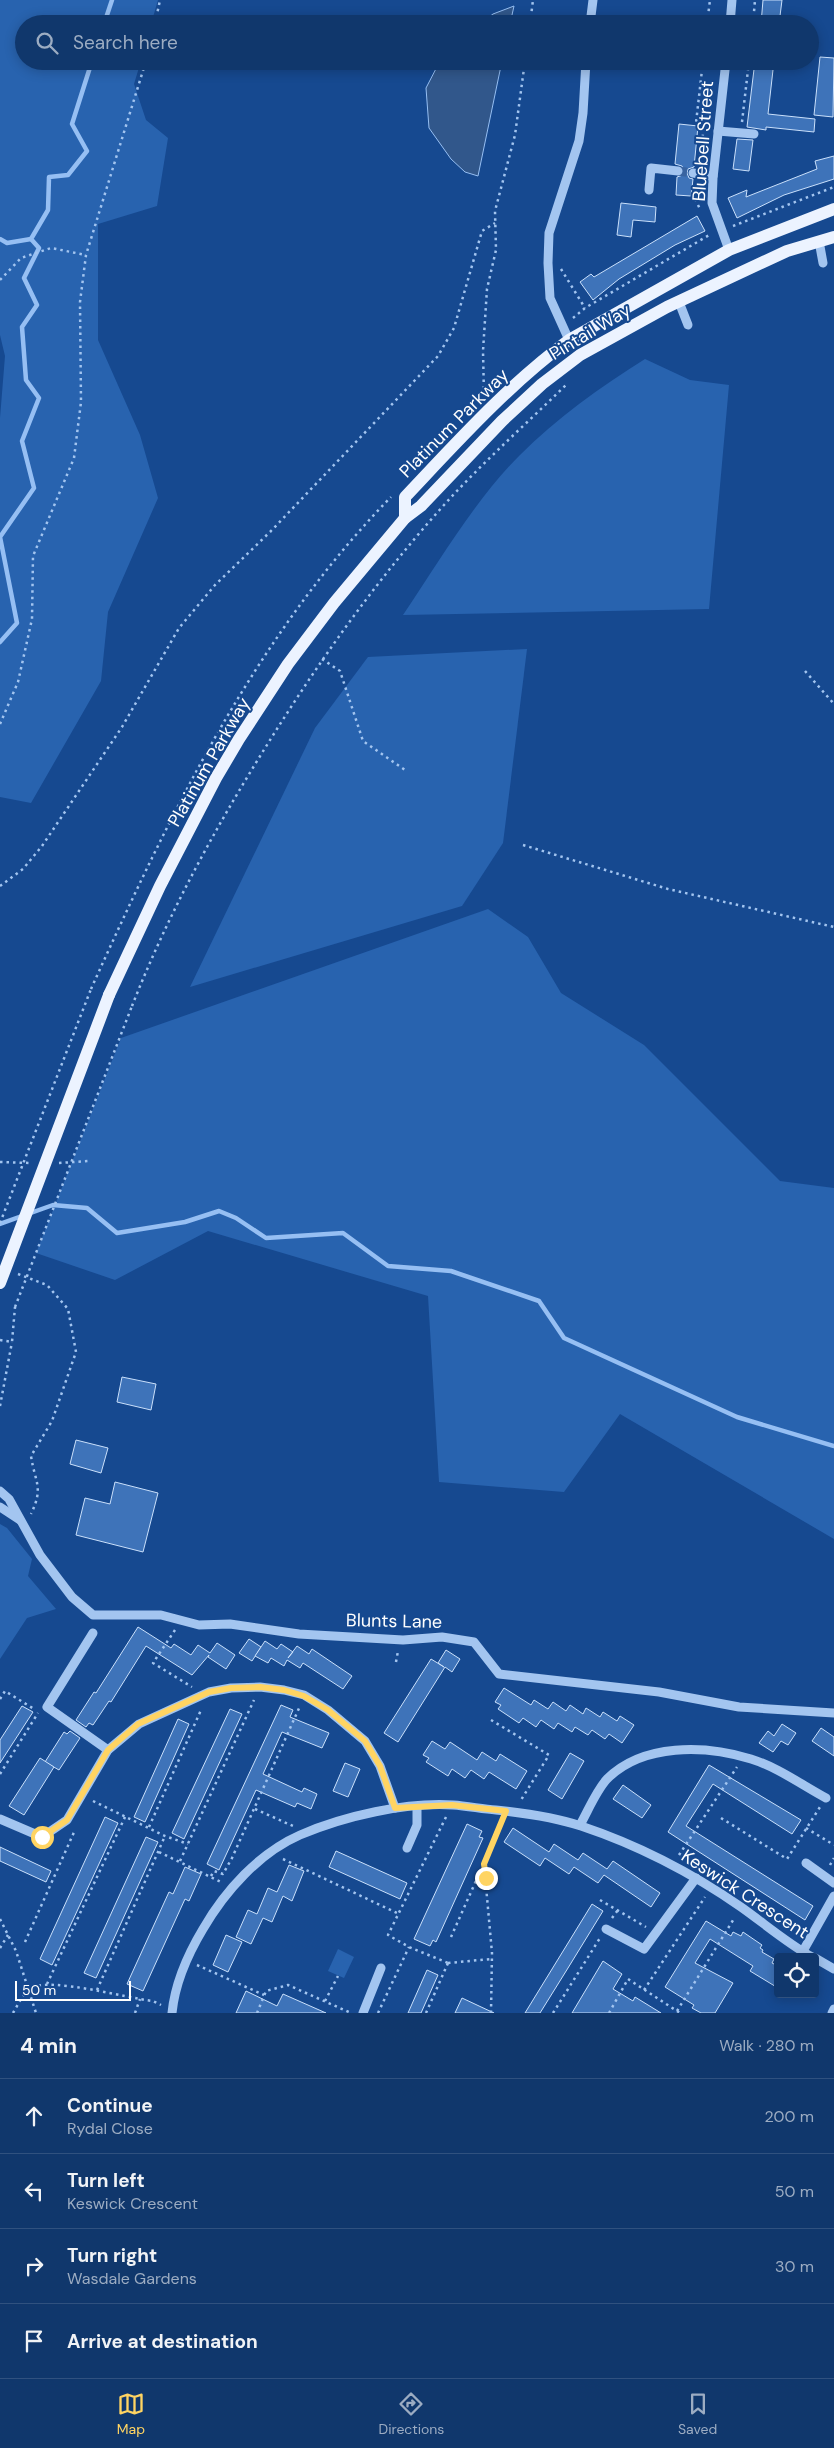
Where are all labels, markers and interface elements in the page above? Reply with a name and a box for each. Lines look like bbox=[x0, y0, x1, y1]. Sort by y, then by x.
search box bbox=[15, 15, 819, 70]
icon: search bbox=[33, 29, 61, 57]
text: Search here bbox=[73, 30, 178, 55]
street label: Bluebell Street bbox=[687, 80, 719, 202]
street label: Pintail Way bbox=[545, 298, 635, 366]
street label: Platinum Parkway bbox=[394, 363, 514, 483]
street label: Platinum Parkway bbox=[162, 693, 256, 831]
street label: Blunts Lane bbox=[346, 1608, 442, 1634]
route start bbox=[31, 1826, 54, 1849]
street label: Keswick Crescent bbox=[677, 1844, 813, 1944]
route end bbox=[475, 1867, 498, 1890]
map controls bbox=[774, 1953, 819, 1998]
button: locate bbox=[774, 1953, 819, 1998]
scale bar bbox=[15, 1978, 131, 2001]
text: 50 m bbox=[22, 1981, 56, 1999]
text: 4 min bbox=[20, 2032, 77, 2060]
text: Walk · 280 m bbox=[719, 2035, 814, 2056]
text: Continue bbox=[67, 2093, 153, 2118]
icon: ahead bbox=[20, 2102, 48, 2130]
text: 200 m bbox=[765, 2106, 814, 2127]
text: Rydal Close bbox=[67, 2118, 153, 2139]
text: Turn left bbox=[67, 2168, 145, 2193]
icon: left bbox=[20, 2177, 48, 2205]
text: 50 m bbox=[775, 2181, 814, 2202]
text: Keswick Crescent bbox=[67, 2193, 198, 2214]
text: Turn right bbox=[67, 2243, 157, 2268]
icon: right bbox=[20, 2252, 48, 2280]
text: 30 m bbox=[775, 2256, 814, 2277]
text: Wasdale Gardens bbox=[67, 2268, 197, 2289]
icon: arrive bbox=[20, 2327, 48, 2355]
text: Arrive at destination bbox=[67, 2329, 258, 2354]
tab: Map bbox=[117, 2390, 145, 2438]
tab: Directions bbox=[379, 2390, 444, 2438]
tab: Saved bbox=[678, 2390, 717, 2438]

